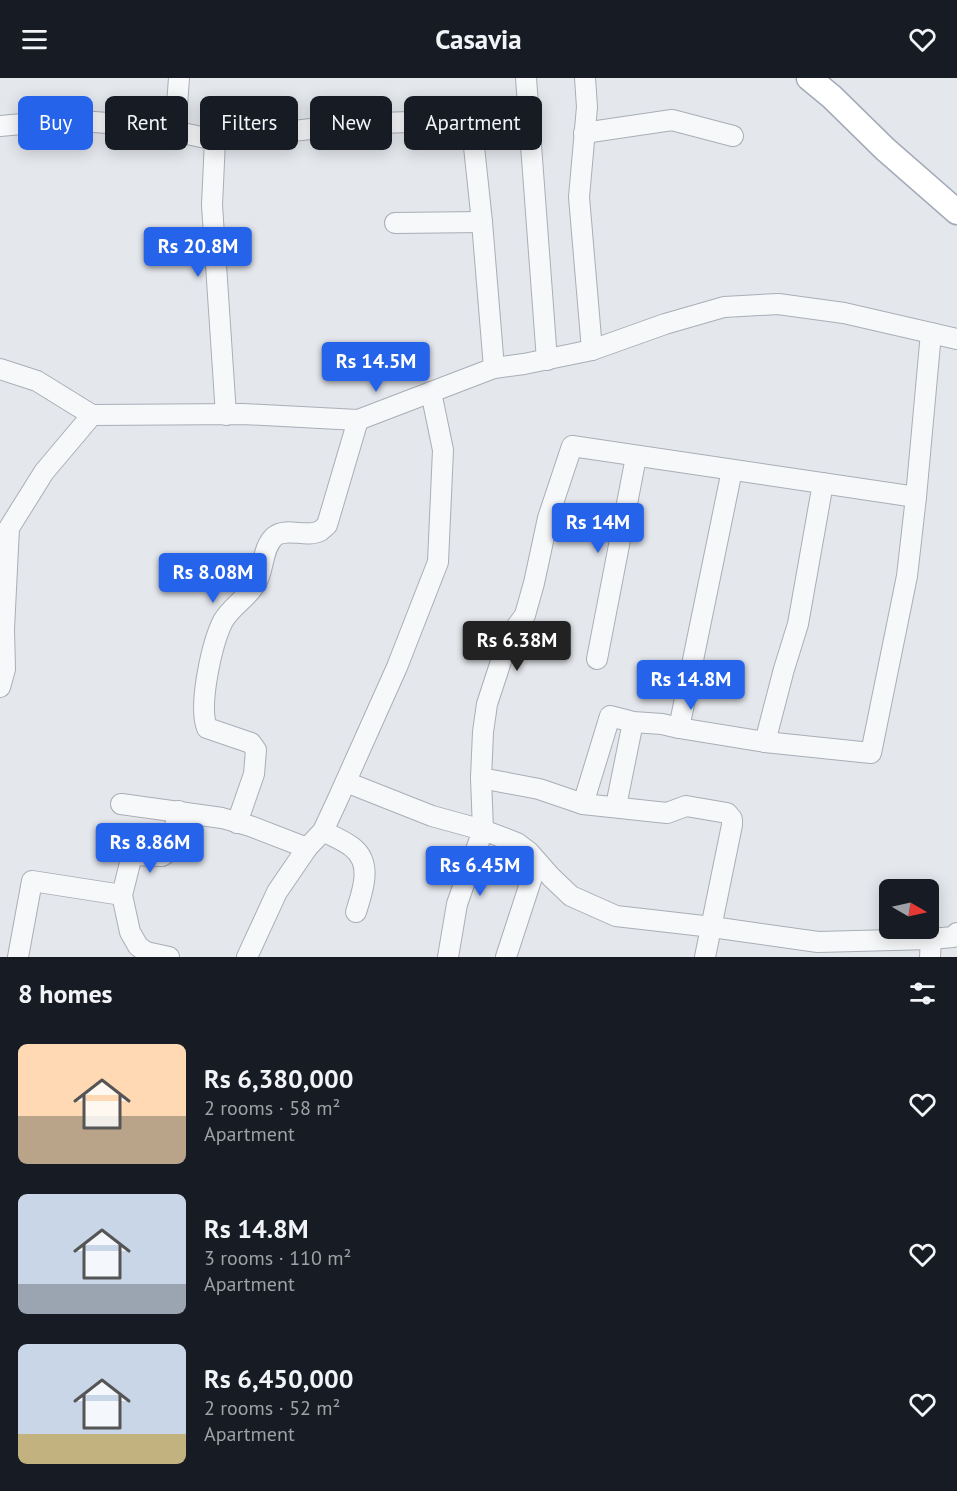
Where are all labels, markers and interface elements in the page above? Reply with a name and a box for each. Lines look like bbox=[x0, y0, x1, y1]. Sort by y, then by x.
text: Casavia bbox=[435, 22, 522, 56]
icon: menu bbox=[18, 23, 51, 56]
icon: heart bbox=[906, 23, 939, 56]
chip: Buy bbox=[18, 96, 93, 150]
chip: Rent bbox=[105, 96, 188, 150]
chip: Filters bbox=[200, 96, 298, 150]
chip: New bbox=[310, 96, 392, 150]
chip: Apartment bbox=[404, 96, 542, 150]
pin: Rs 20.8M bbox=[136, 227, 260, 278]
text: Rs 20.8M bbox=[158, 233, 238, 259]
pin: Rs 14.5M bbox=[314, 342, 438, 393]
text: Rs 14.5M bbox=[336, 348, 416, 374]
pin: Rs 14M bbox=[549, 503, 647, 554]
text: Rs 14M bbox=[566, 509, 630, 535]
pin: Rs 8.08M bbox=[151, 553, 275, 604]
text: Rs 8.08M bbox=[173, 559, 253, 585]
pin: Rs 6.38M bbox=[455, 621, 579, 672]
text: Rs 6.38M bbox=[477, 627, 557, 653]
pin: Rs 14.8M bbox=[629, 660, 753, 711]
text: Rs 14.8M bbox=[651, 666, 731, 692]
pin: Rs 8.86M bbox=[88, 823, 212, 874]
text: Rs 8.86M bbox=[110, 829, 190, 855]
pin: Rs 6.45M bbox=[418, 846, 542, 897]
text: Rs 6.45M bbox=[440, 852, 520, 878]
north arrow bbox=[879, 879, 939, 939]
map controls bbox=[879, 879, 939, 939]
text: 8 homes bbox=[18, 977, 113, 1010]
icon: filters bbox=[906, 977, 939, 1010]
text: Rs 6,380,000 bbox=[204, 1062, 354, 1095]
icon: home bbox=[66, 1068, 138, 1140]
icon: heart bbox=[906, 1088, 939, 1121]
text: 2 rooms · 58 m² bbox=[204, 1095, 340, 1121]
text: Apartment bbox=[204, 1121, 295, 1147]
text: Rs 14.8M bbox=[204, 1212, 309, 1245]
icon: home bbox=[66, 1218, 138, 1290]
icon: heart bbox=[906, 1238, 939, 1271]
text: 3 rooms · 110 m² bbox=[204, 1245, 351, 1271]
text: Apartment bbox=[204, 1271, 295, 1297]
text: Rs 6,450,000 bbox=[204, 1362, 354, 1395]
icon: home bbox=[66, 1368, 138, 1440]
icon: heart bbox=[906, 1388, 939, 1421]
text: 2 rooms · 52 m² bbox=[204, 1395, 340, 1421]
text: Apartment bbox=[204, 1421, 295, 1447]

